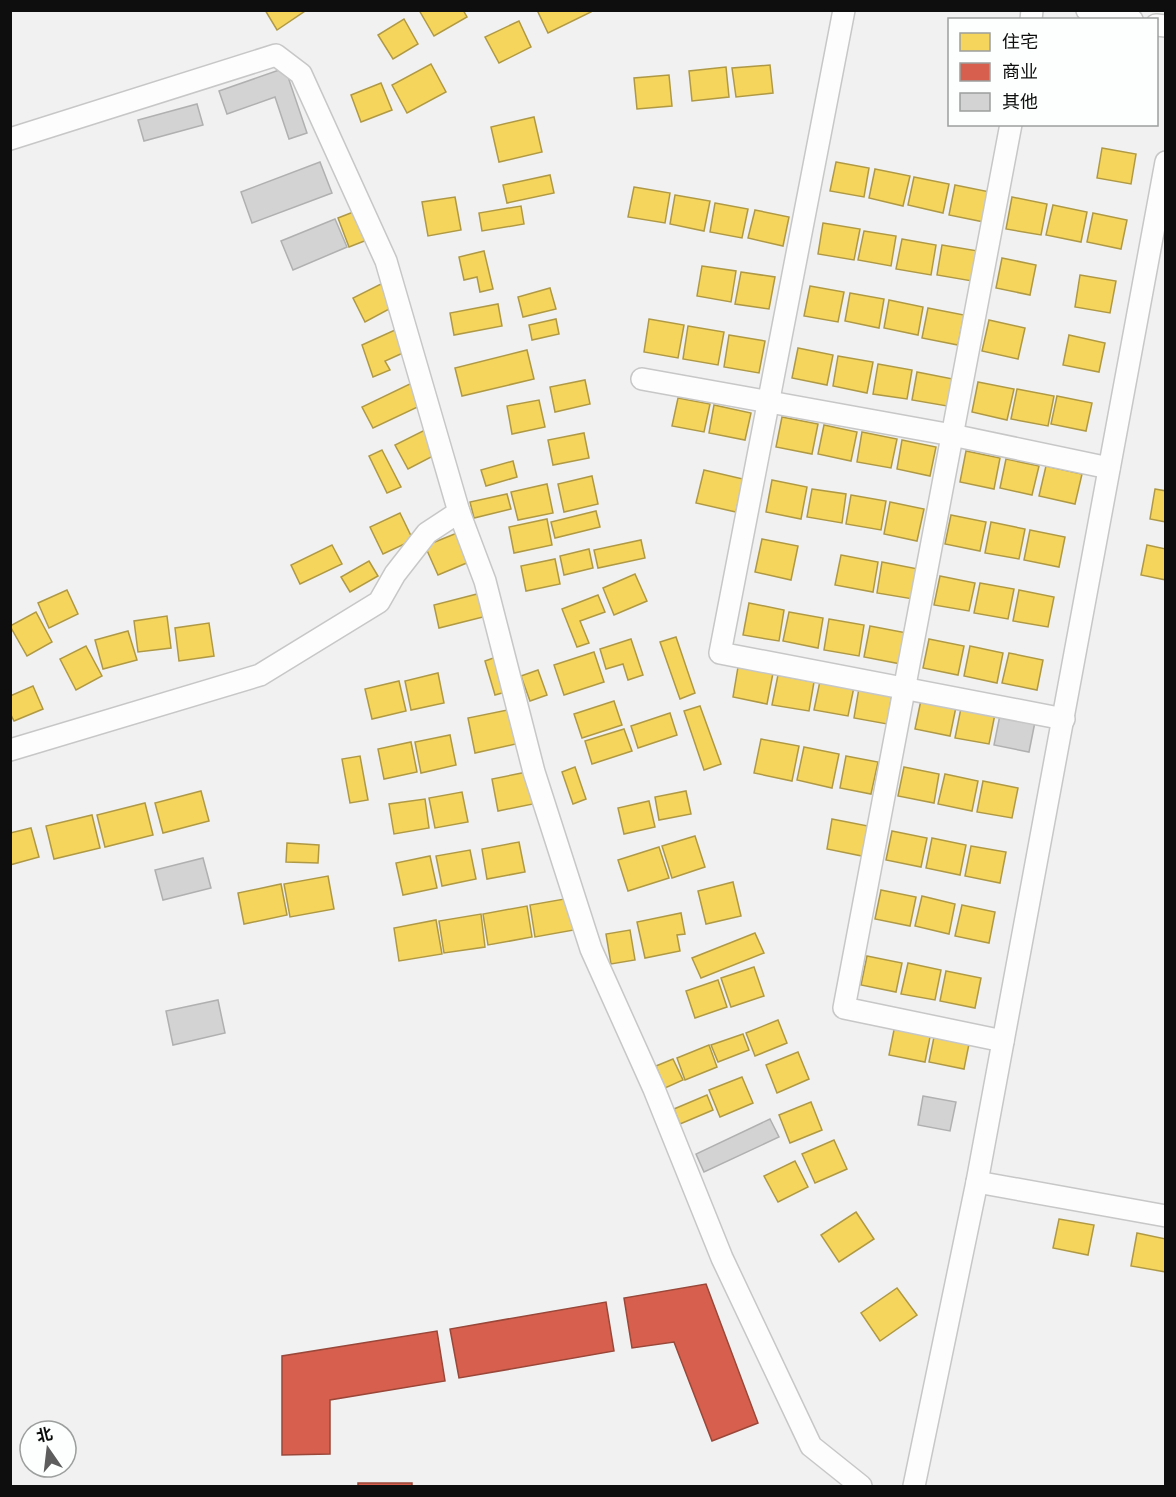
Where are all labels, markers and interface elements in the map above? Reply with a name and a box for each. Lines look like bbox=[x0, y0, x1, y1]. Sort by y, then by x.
legend bbox=[948, 18, 1158, 126]
text: 住宅 bbox=[1002, 31, 1038, 53]
text: 商业 bbox=[1002, 61, 1038, 83]
text: 其他 bbox=[1002, 91, 1038, 113]
north arrow bbox=[18, 1419, 78, 1479]
text: 北 bbox=[34, 1424, 55, 1446]

